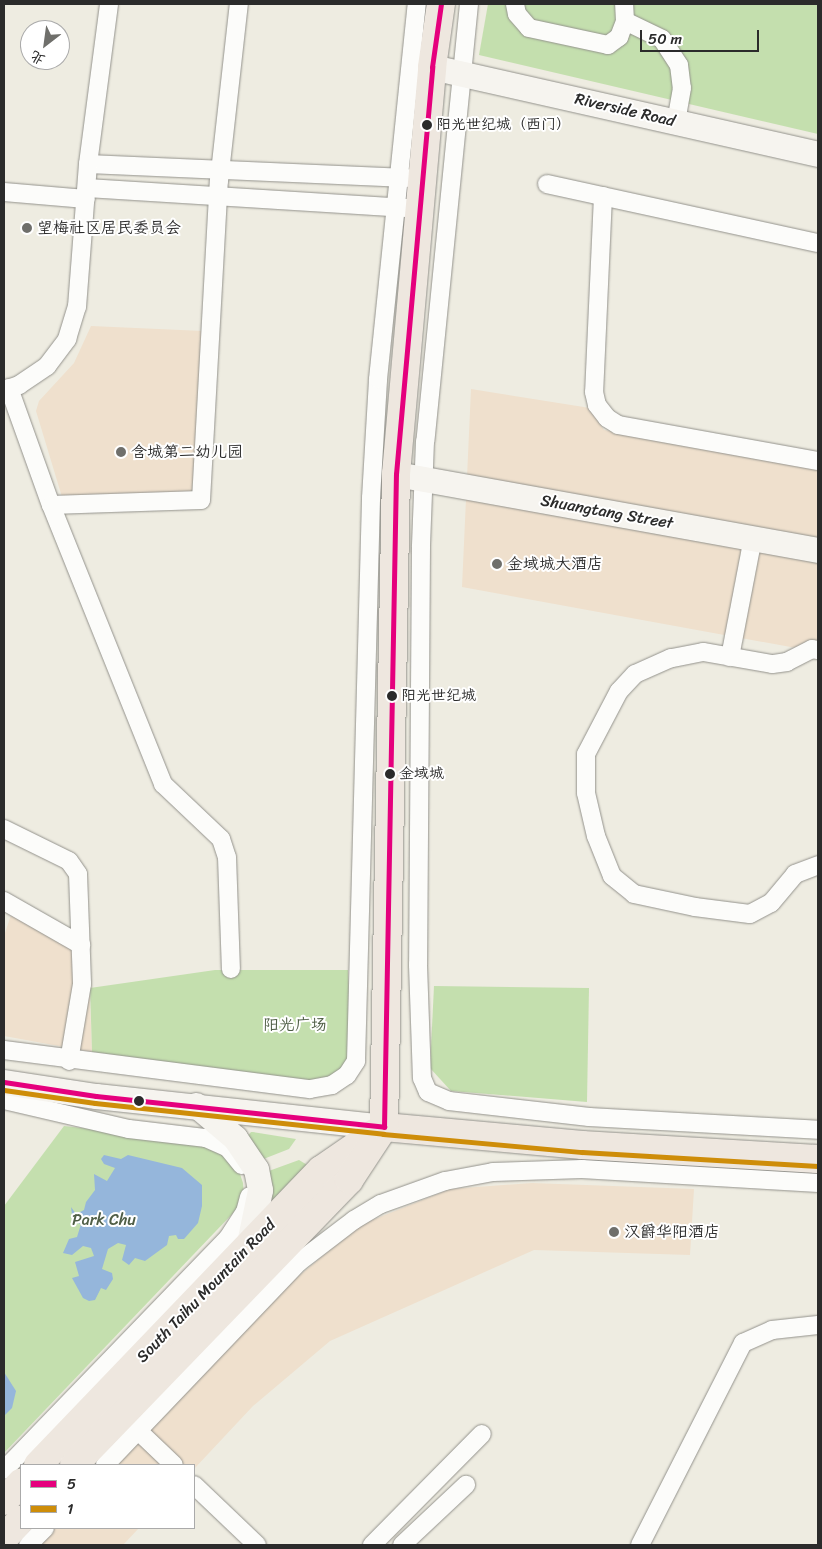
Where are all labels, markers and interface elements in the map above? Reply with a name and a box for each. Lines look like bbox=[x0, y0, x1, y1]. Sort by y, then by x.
north arrow bbox=[20, 20, 70, 70]
scale bar bbox=[642, 20, 761, 52]
text: 50 m bbox=[648, 26, 682, 52]
text: 北 bbox=[25, 43, 50, 72]
street label: Riverside Road bbox=[573, 89, 677, 131]
place label: 阳光世纪城（西门） bbox=[436, 116, 571, 134]
marker: 阳光世纪城（西门） bbox=[422, 120, 432, 130]
place label: 望梅社区居民委员会 bbox=[37, 218, 181, 238]
marker: 望梅社区居民委员会 bbox=[21, 222, 33, 234]
place label: 含城第二幼儿园 bbox=[131, 442, 243, 462]
marker: 含城第二幼儿园 bbox=[115, 446, 127, 458]
street label: Shuangtang Street bbox=[539, 491, 675, 533]
place label: 金域城大酒店 bbox=[507, 554, 603, 574]
marker: 金域城大酒店 bbox=[491, 558, 503, 570]
place label: 阳光世纪城 bbox=[401, 687, 476, 705]
marker: 阳光世纪城 bbox=[387, 691, 397, 701]
place label: 金域城 bbox=[399, 765, 444, 783]
marker: 金域城 bbox=[385, 769, 395, 779]
park label: 阳光广场 bbox=[263, 1015, 327, 1035]
unlabelled marker bbox=[134, 1096, 144, 1106]
park label: Park Chu bbox=[72, 1210, 136, 1230]
street label: South Taihu Mountain Road bbox=[132, 1215, 280, 1367]
place label: 汉爵华阳酒店 bbox=[624, 1222, 720, 1242]
marker: 汉爵华阳酒店 bbox=[608, 1226, 620, 1238]
legend bbox=[20, 1464, 195, 1529]
text: 5 bbox=[67, 1471, 76, 1497]
text: 1 bbox=[67, 1496, 73, 1522]

